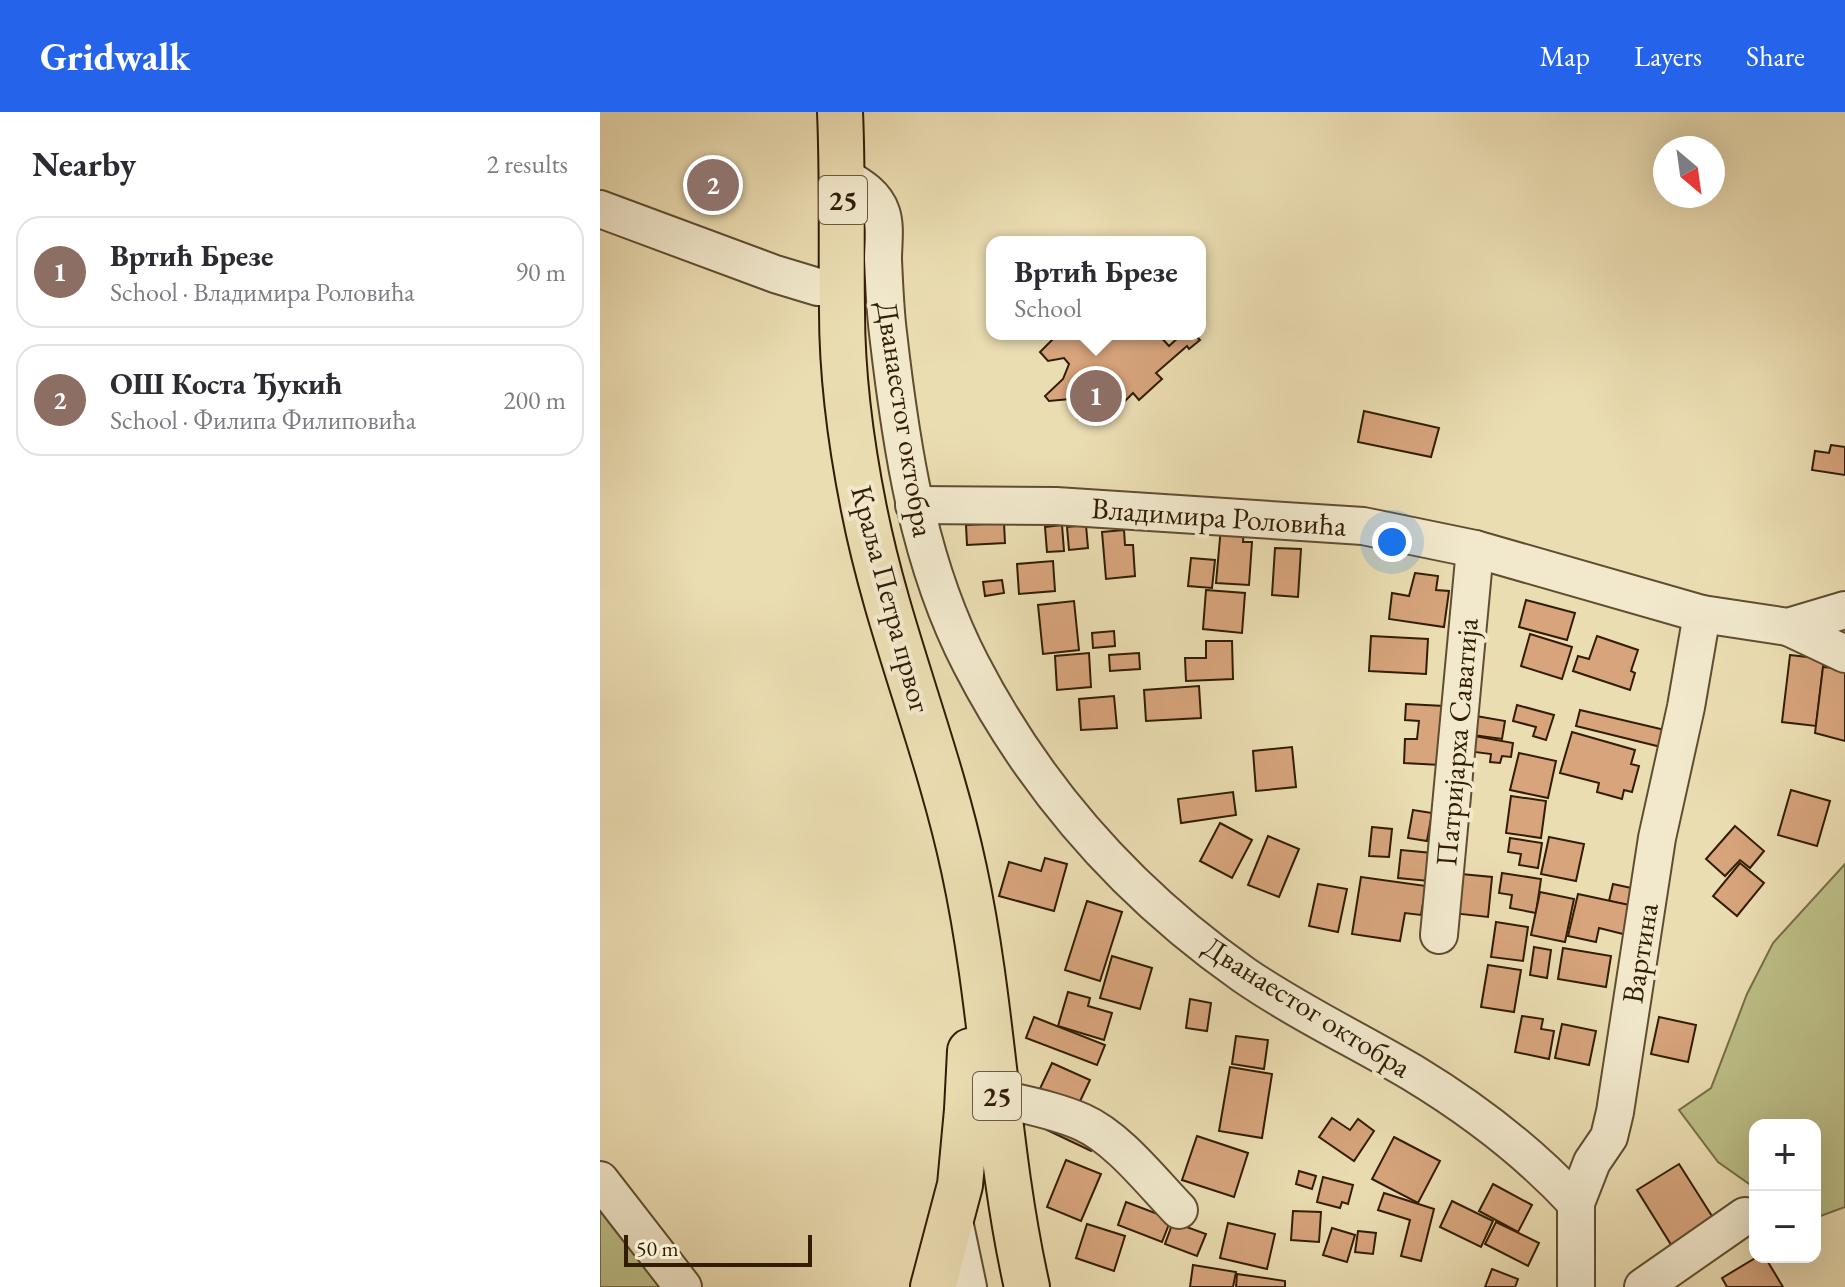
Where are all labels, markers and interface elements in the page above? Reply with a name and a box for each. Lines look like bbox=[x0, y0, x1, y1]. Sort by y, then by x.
text: Gridwalk bbox=[40, 32, 190, 81]
text: Map bbox=[1540, 38, 1590, 74]
text: Layers bbox=[1634, 38, 1702, 74]
text: Share bbox=[1746, 38, 1805, 74]
north arrow bbox=[1653, 136, 1725, 208]
text: Nearby bbox=[32, 142, 136, 186]
text: 2 results bbox=[487, 147, 568, 181]
pin: 2 bbox=[687, 155, 739, 215]
road number: 25 bbox=[819, 176, 867, 224]
text: Вртић Брезе bbox=[110, 236, 274, 275]
popup bbox=[986, 236, 1206, 340]
text: Вртић Брезе bbox=[1014, 252, 1178, 291]
text: 1 bbox=[53, 255, 67, 289]
text: 90 m bbox=[516, 255, 566, 289]
text: School · Владимира Роловића bbox=[110, 275, 415, 309]
text: School bbox=[1014, 291, 1082, 325]
street label: Дванаестог октобра bbox=[868, 298, 943, 540]
text: ОШ Коста Ђукић bbox=[110, 364, 342, 403]
pin: 1 bbox=[1070, 366, 1122, 426]
text: 2 bbox=[53, 383, 67, 417]
text: 200 m bbox=[503, 383, 566, 417]
text: School · Филипа Филиповића bbox=[110, 403, 416, 437]
street label: Краља Петра првог bbox=[842, 481, 941, 717]
street label: Владимира Роловића bbox=[1090, 488, 1348, 545]
your location bbox=[1372, 522, 1412, 562]
street label: Патријарха Саватија bbox=[1426, 616, 1487, 868]
street label: Вартина bbox=[1612, 900, 1667, 1006]
street label: Дванаестог октобра bbox=[1196, 927, 1419, 1086]
road number: 25 bbox=[973, 1072, 1021, 1120]
map controls bbox=[1749, 1119, 1821, 1263]
button: + bbox=[1749, 1119, 1821, 1191]
button: − bbox=[1749, 1191, 1821, 1263]
scale bar bbox=[624, 1231, 812, 1267]
text: 50 m bbox=[636, 1234, 679, 1263]

